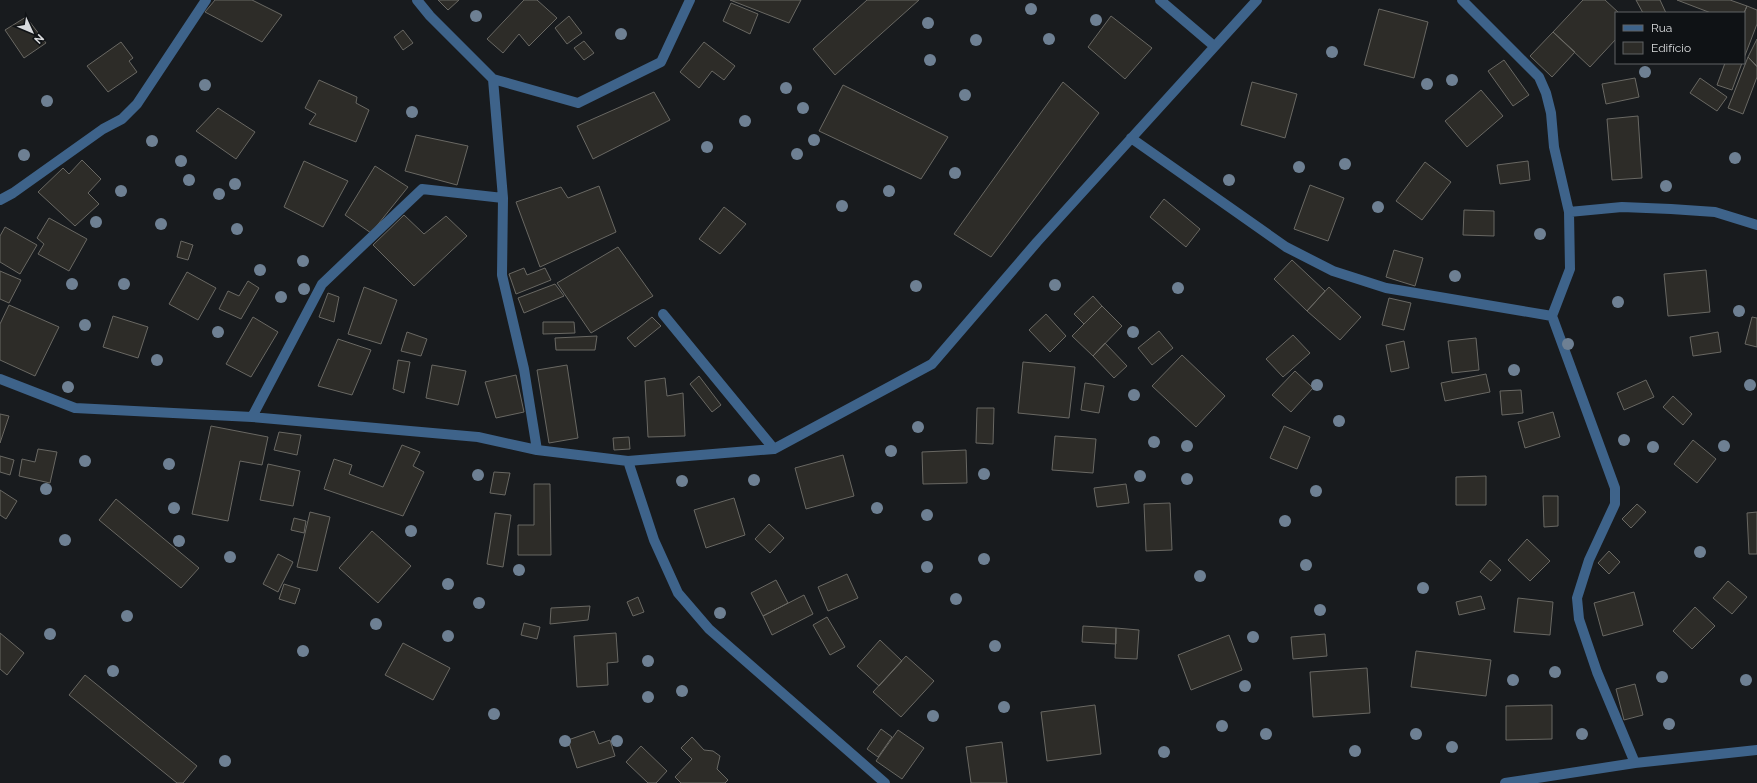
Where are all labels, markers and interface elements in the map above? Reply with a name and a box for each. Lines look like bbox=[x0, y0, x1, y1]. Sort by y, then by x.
north arrow bbox=[12, 12, 52, 52]
legend bbox=[1615, 12, 1745, 64]
text: Rua bbox=[1651, 21, 1672, 35]
text: N bbox=[31, 31, 46, 46]
text: Edifício bbox=[1651, 41, 1691, 55]

